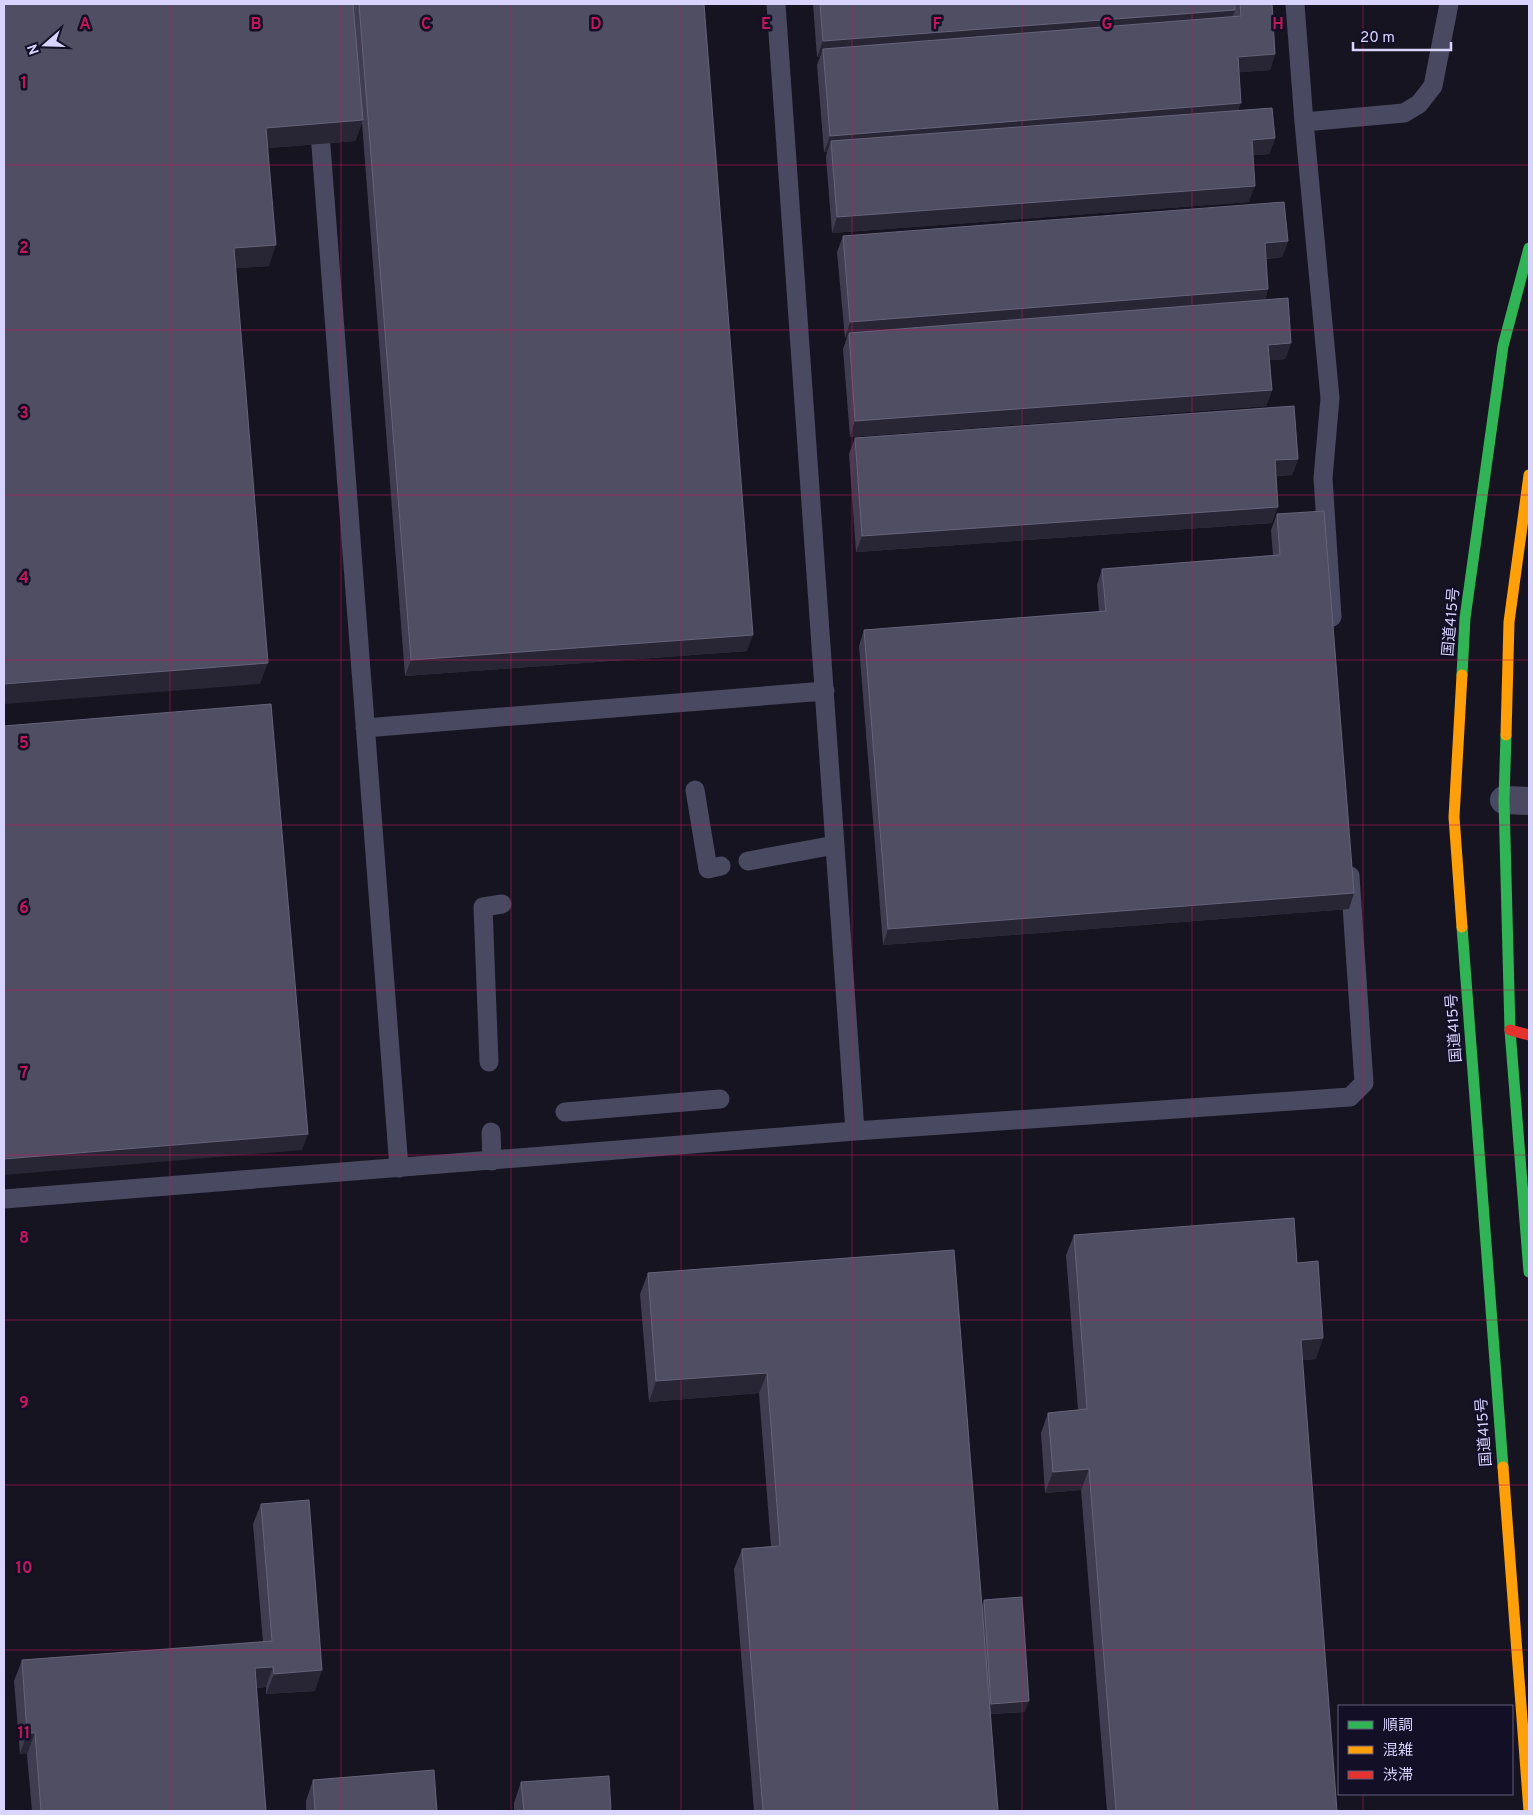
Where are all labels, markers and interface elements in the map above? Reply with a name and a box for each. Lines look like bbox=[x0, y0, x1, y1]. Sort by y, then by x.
text: A bbox=[79, 15, 91, 35]
text: B bbox=[250, 15, 262, 35]
text: C bbox=[421, 15, 431, 35]
text: D bbox=[590, 15, 602, 35]
text: E bbox=[761, 15, 771, 35]
text: F bbox=[932, 15, 942, 35]
text: G bbox=[1102, 15, 1112, 35]
text: H bbox=[1272, 15, 1284, 35]
north arrow bbox=[20, 20, 70, 70]
scale bar bbox=[1353, 20, 1450, 52]
text: 20 m bbox=[1360, 29, 1395, 48]
text: N bbox=[24, 41, 44, 57]
text: 1 bbox=[21, 74, 27, 94]
text: 2 bbox=[19, 239, 29, 259]
text: 3 bbox=[19, 404, 29, 424]
text: 4 bbox=[19, 569, 29, 589]
street label: 国道415号 bbox=[1440, 587, 1464, 657]
text: 5 bbox=[19, 734, 29, 754]
text: 6 bbox=[19, 899, 29, 919]
street label: 国道415号 bbox=[1443, 993, 1467, 1063]
text: 7 bbox=[20, 1064, 28, 1084]
text: 8 bbox=[19, 1229, 29, 1249]
text: 9 bbox=[19, 1394, 29, 1414]
street label: 国道415号 bbox=[1473, 1397, 1497, 1467]
text: 10 bbox=[16, 1559, 32, 1579]
legend bbox=[1338, 1705, 1513, 1795]
text: 順調 bbox=[1383, 1717, 1413, 1736]
text: 11 bbox=[18, 1724, 30, 1744]
text: 混雑 bbox=[1383, 1742, 1413, 1761]
text: 渋滞 bbox=[1383, 1767, 1413, 1786]

